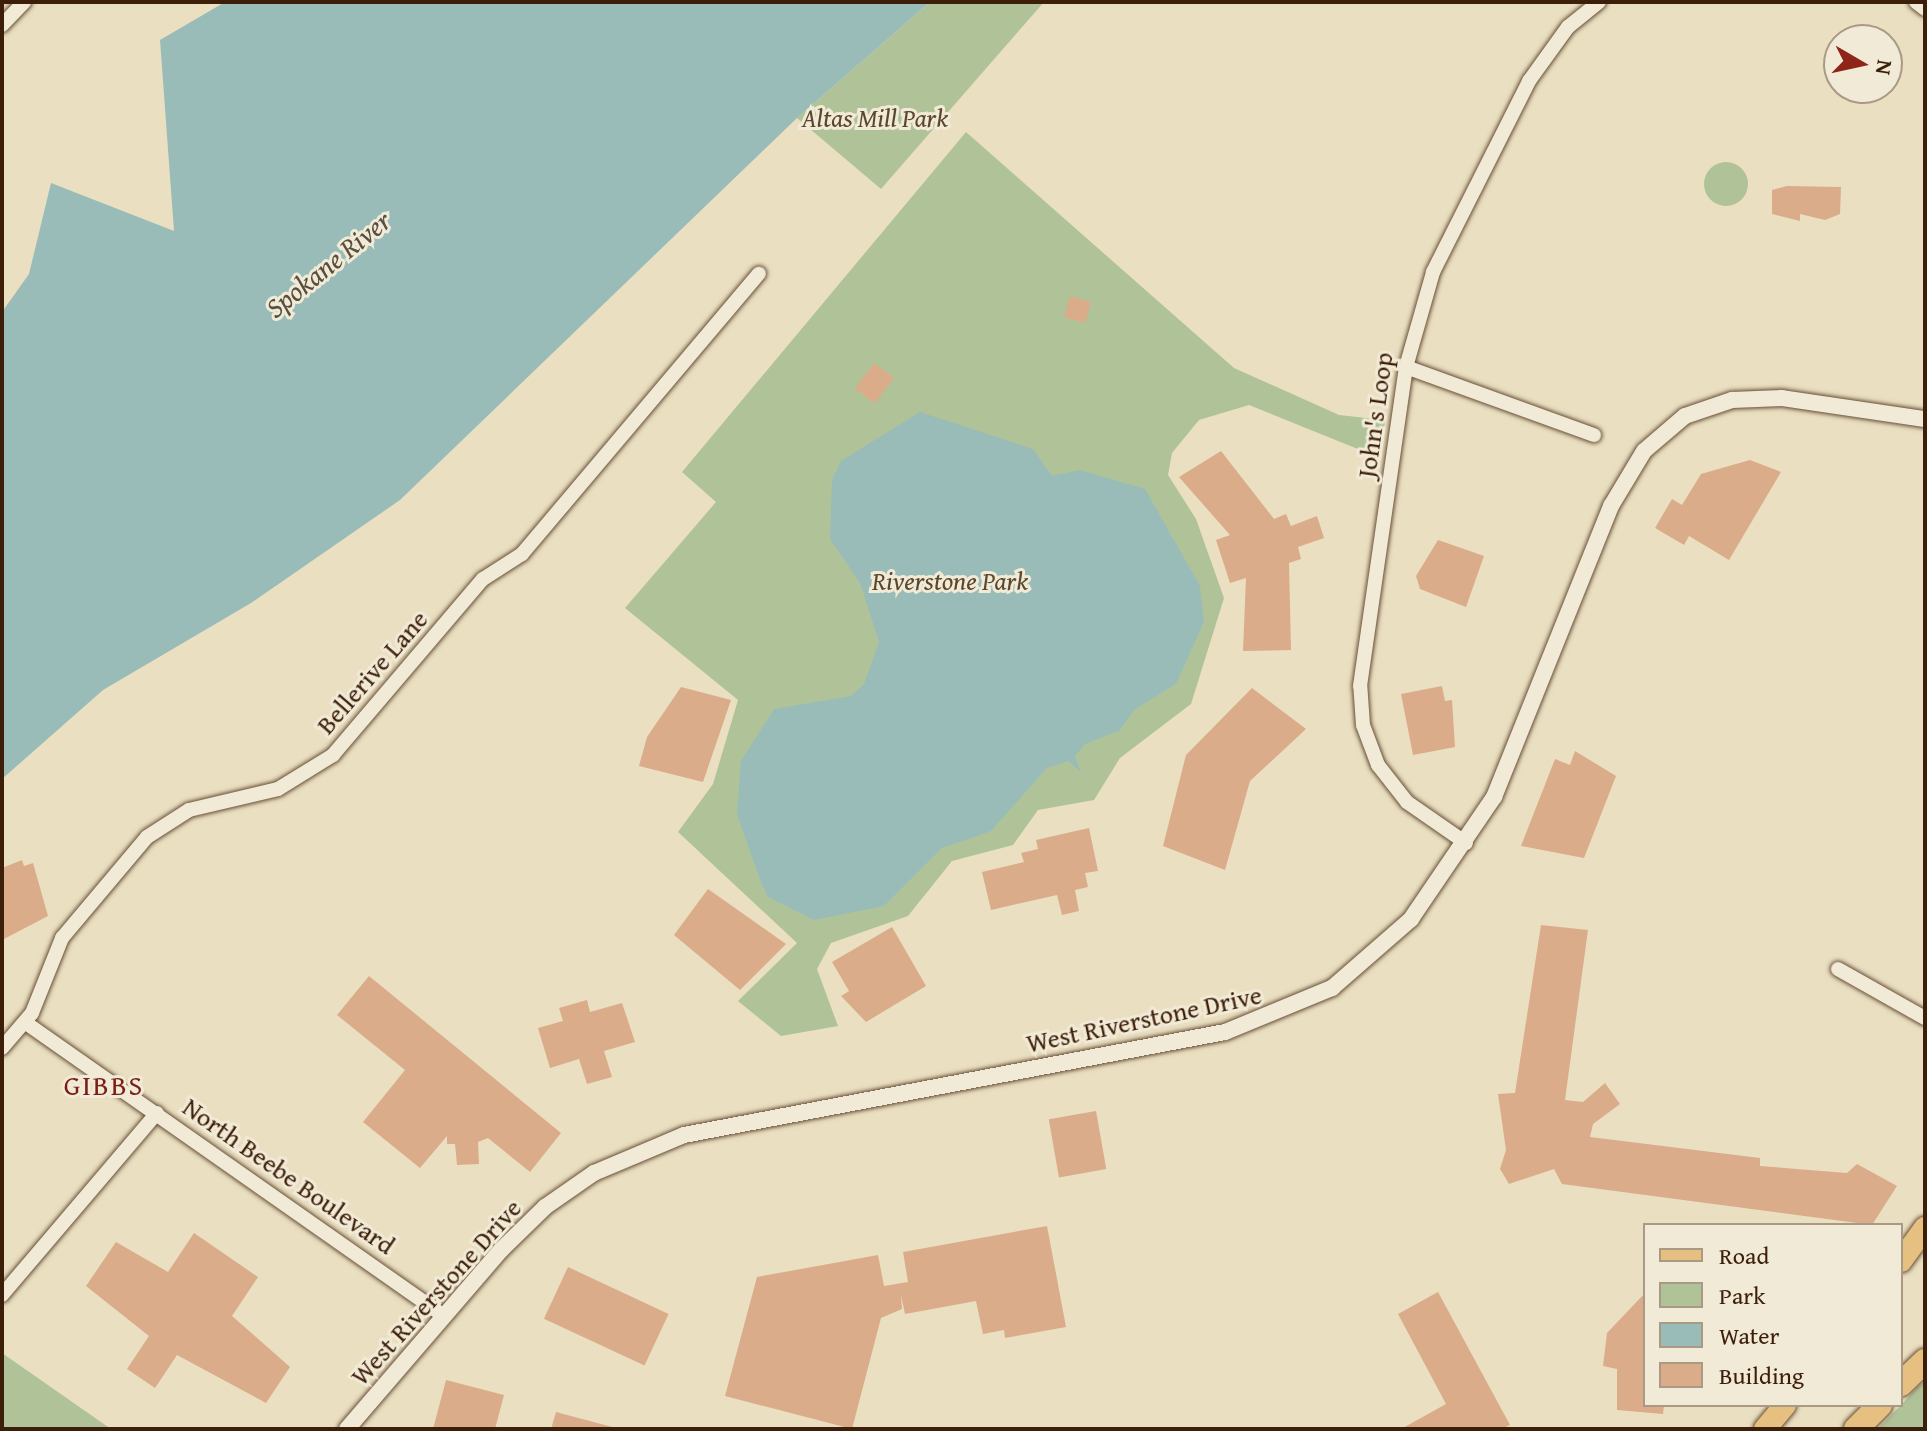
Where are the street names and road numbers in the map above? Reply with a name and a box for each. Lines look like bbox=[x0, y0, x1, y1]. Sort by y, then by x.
street label: John's Loop bbox=[1351, 350, 1399, 480]
street label: Bellerive Lane bbox=[310, 604, 434, 740]
street label: West Riverstone Drive bbox=[1024, 979, 1264, 1059]
street label: North Beebe Boulevard bbox=[177, 1091, 401, 1261]
street label: West Riverstone Drive bbox=[344, 1193, 528, 1391]

